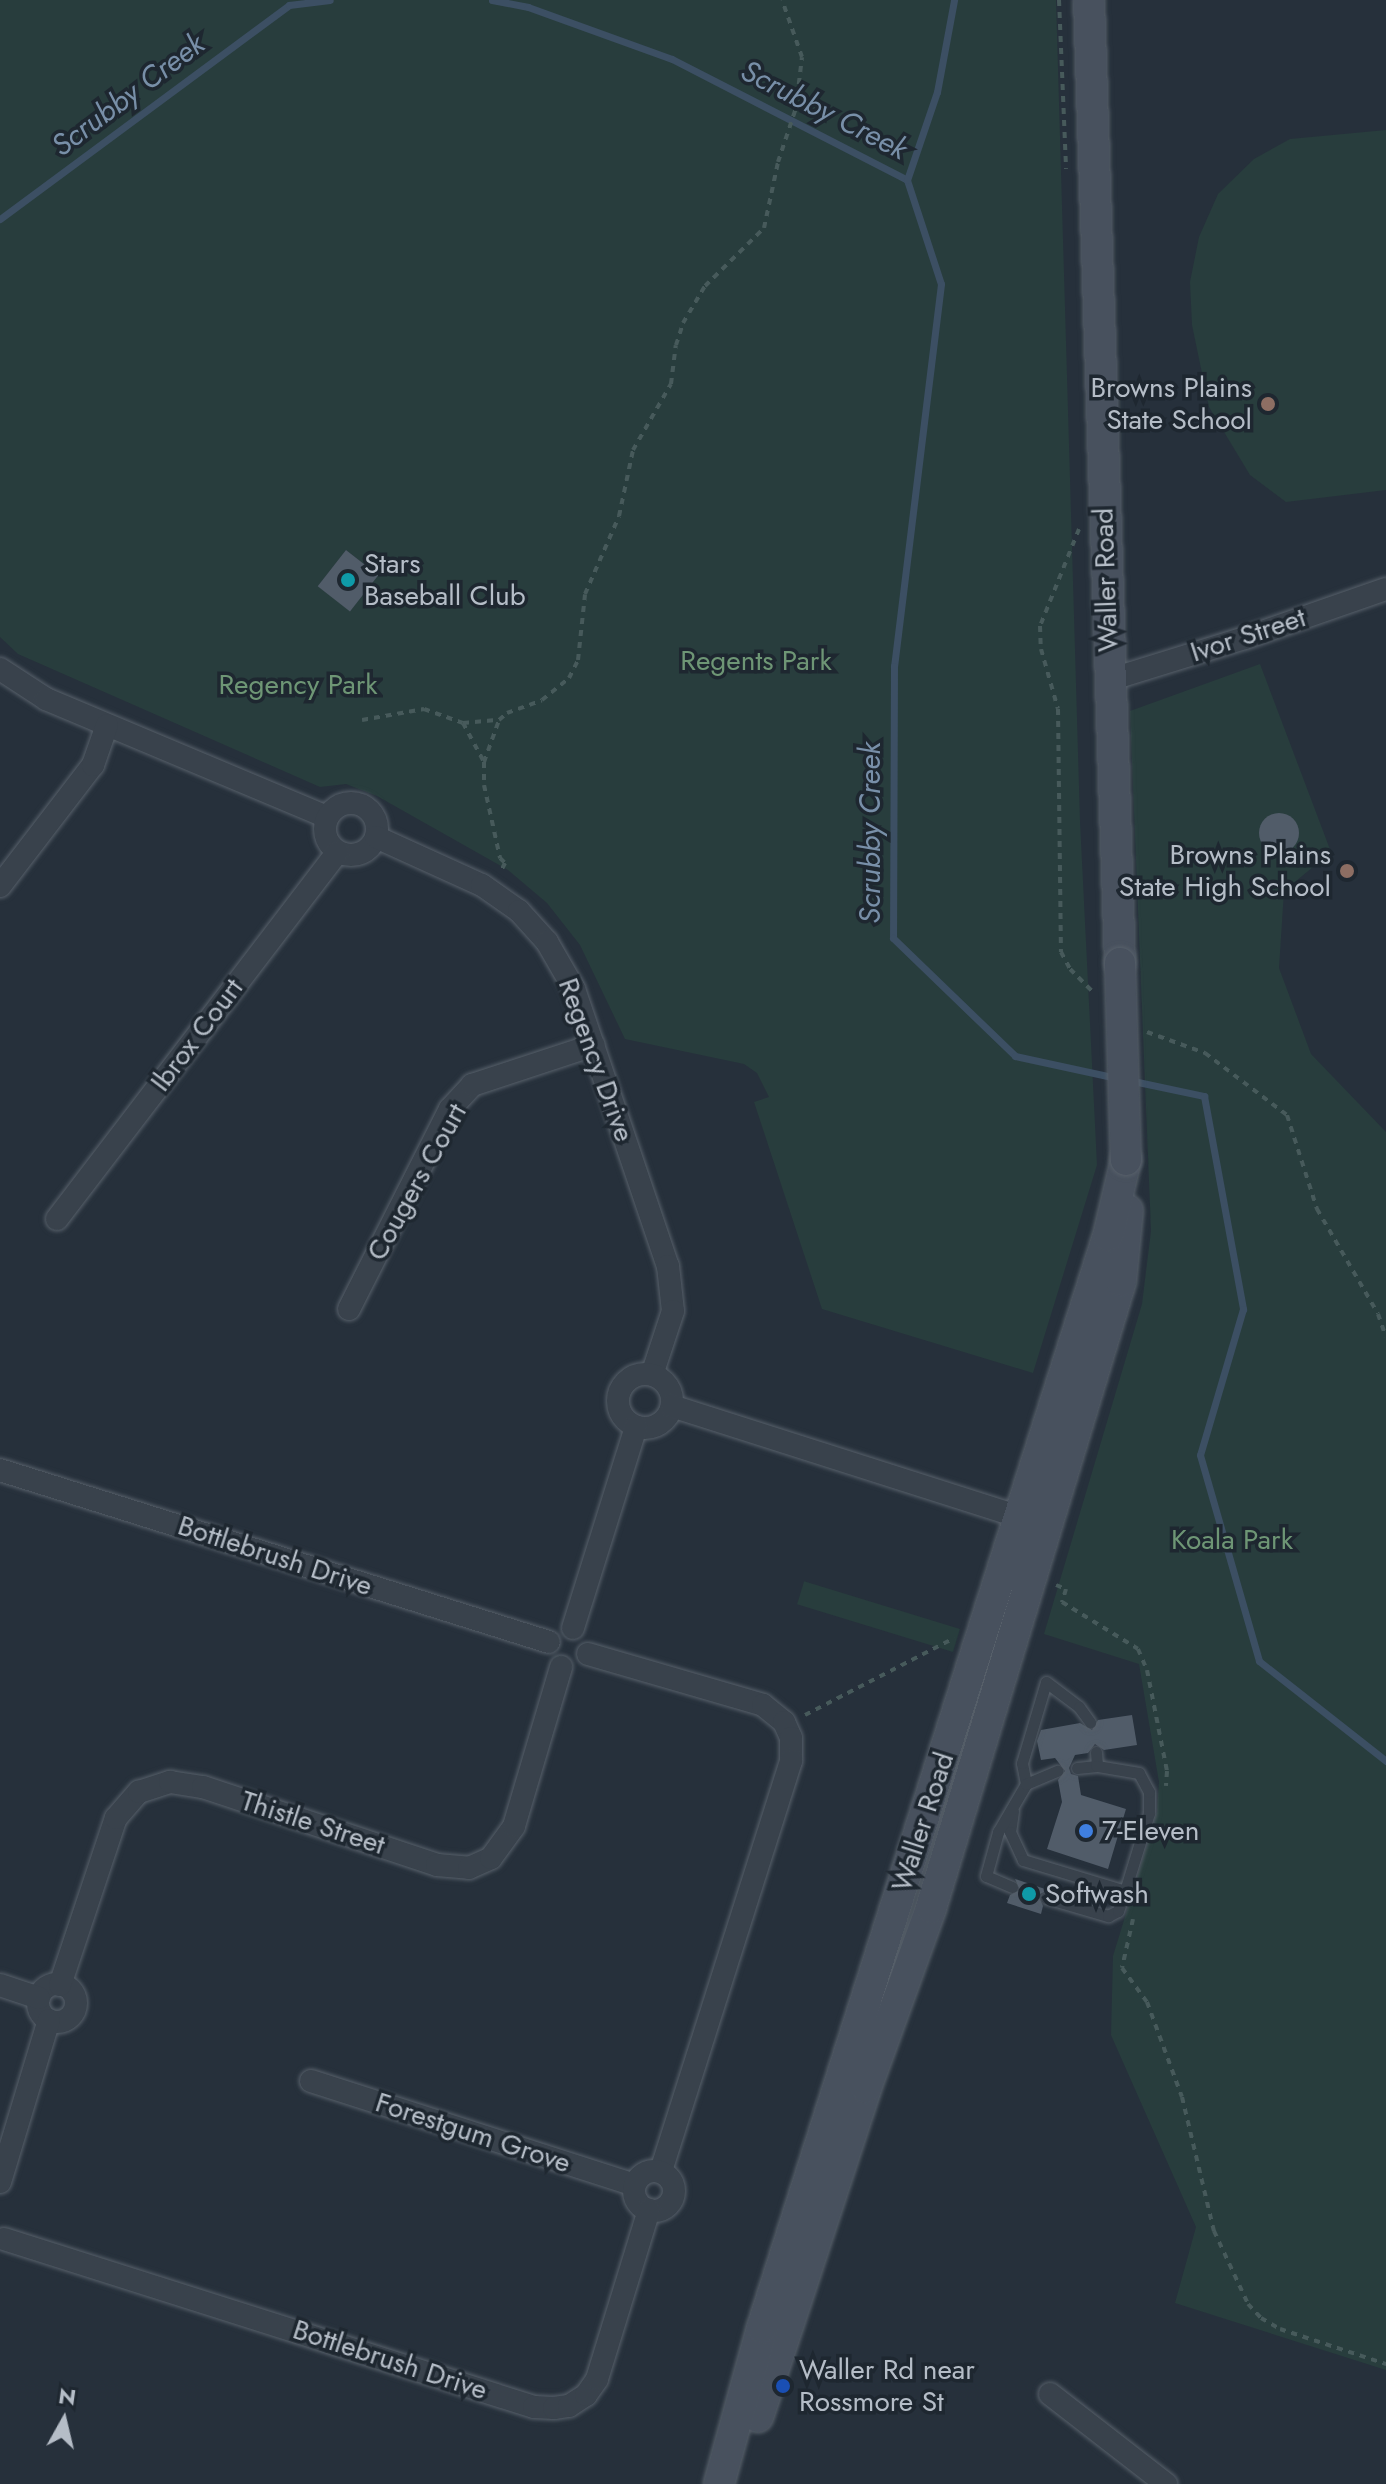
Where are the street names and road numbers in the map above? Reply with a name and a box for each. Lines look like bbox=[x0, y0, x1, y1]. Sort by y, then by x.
street label: Waller Road bbox=[1087, 507, 1125, 653]
street label: Ivor Street bbox=[1186, 601, 1310, 669]
street label: Ibrox Court bbox=[144, 972, 250, 1098]
street label: Regency Drive bbox=[551, 974, 641, 1146]
street label: Cougers Court bbox=[360, 1098, 474, 1266]
street label: Bottlebrush Drive bbox=[174, 1509, 376, 1603]
street label: Waller Road bbox=[885, 1748, 961, 1896]
street label: Thistle Street bbox=[237, 1784, 389, 1862]
street label: Forestgum Grove bbox=[371, 2086, 575, 2180]
street label: Bottlebrush Drive bbox=[289, 2313, 491, 2407]

